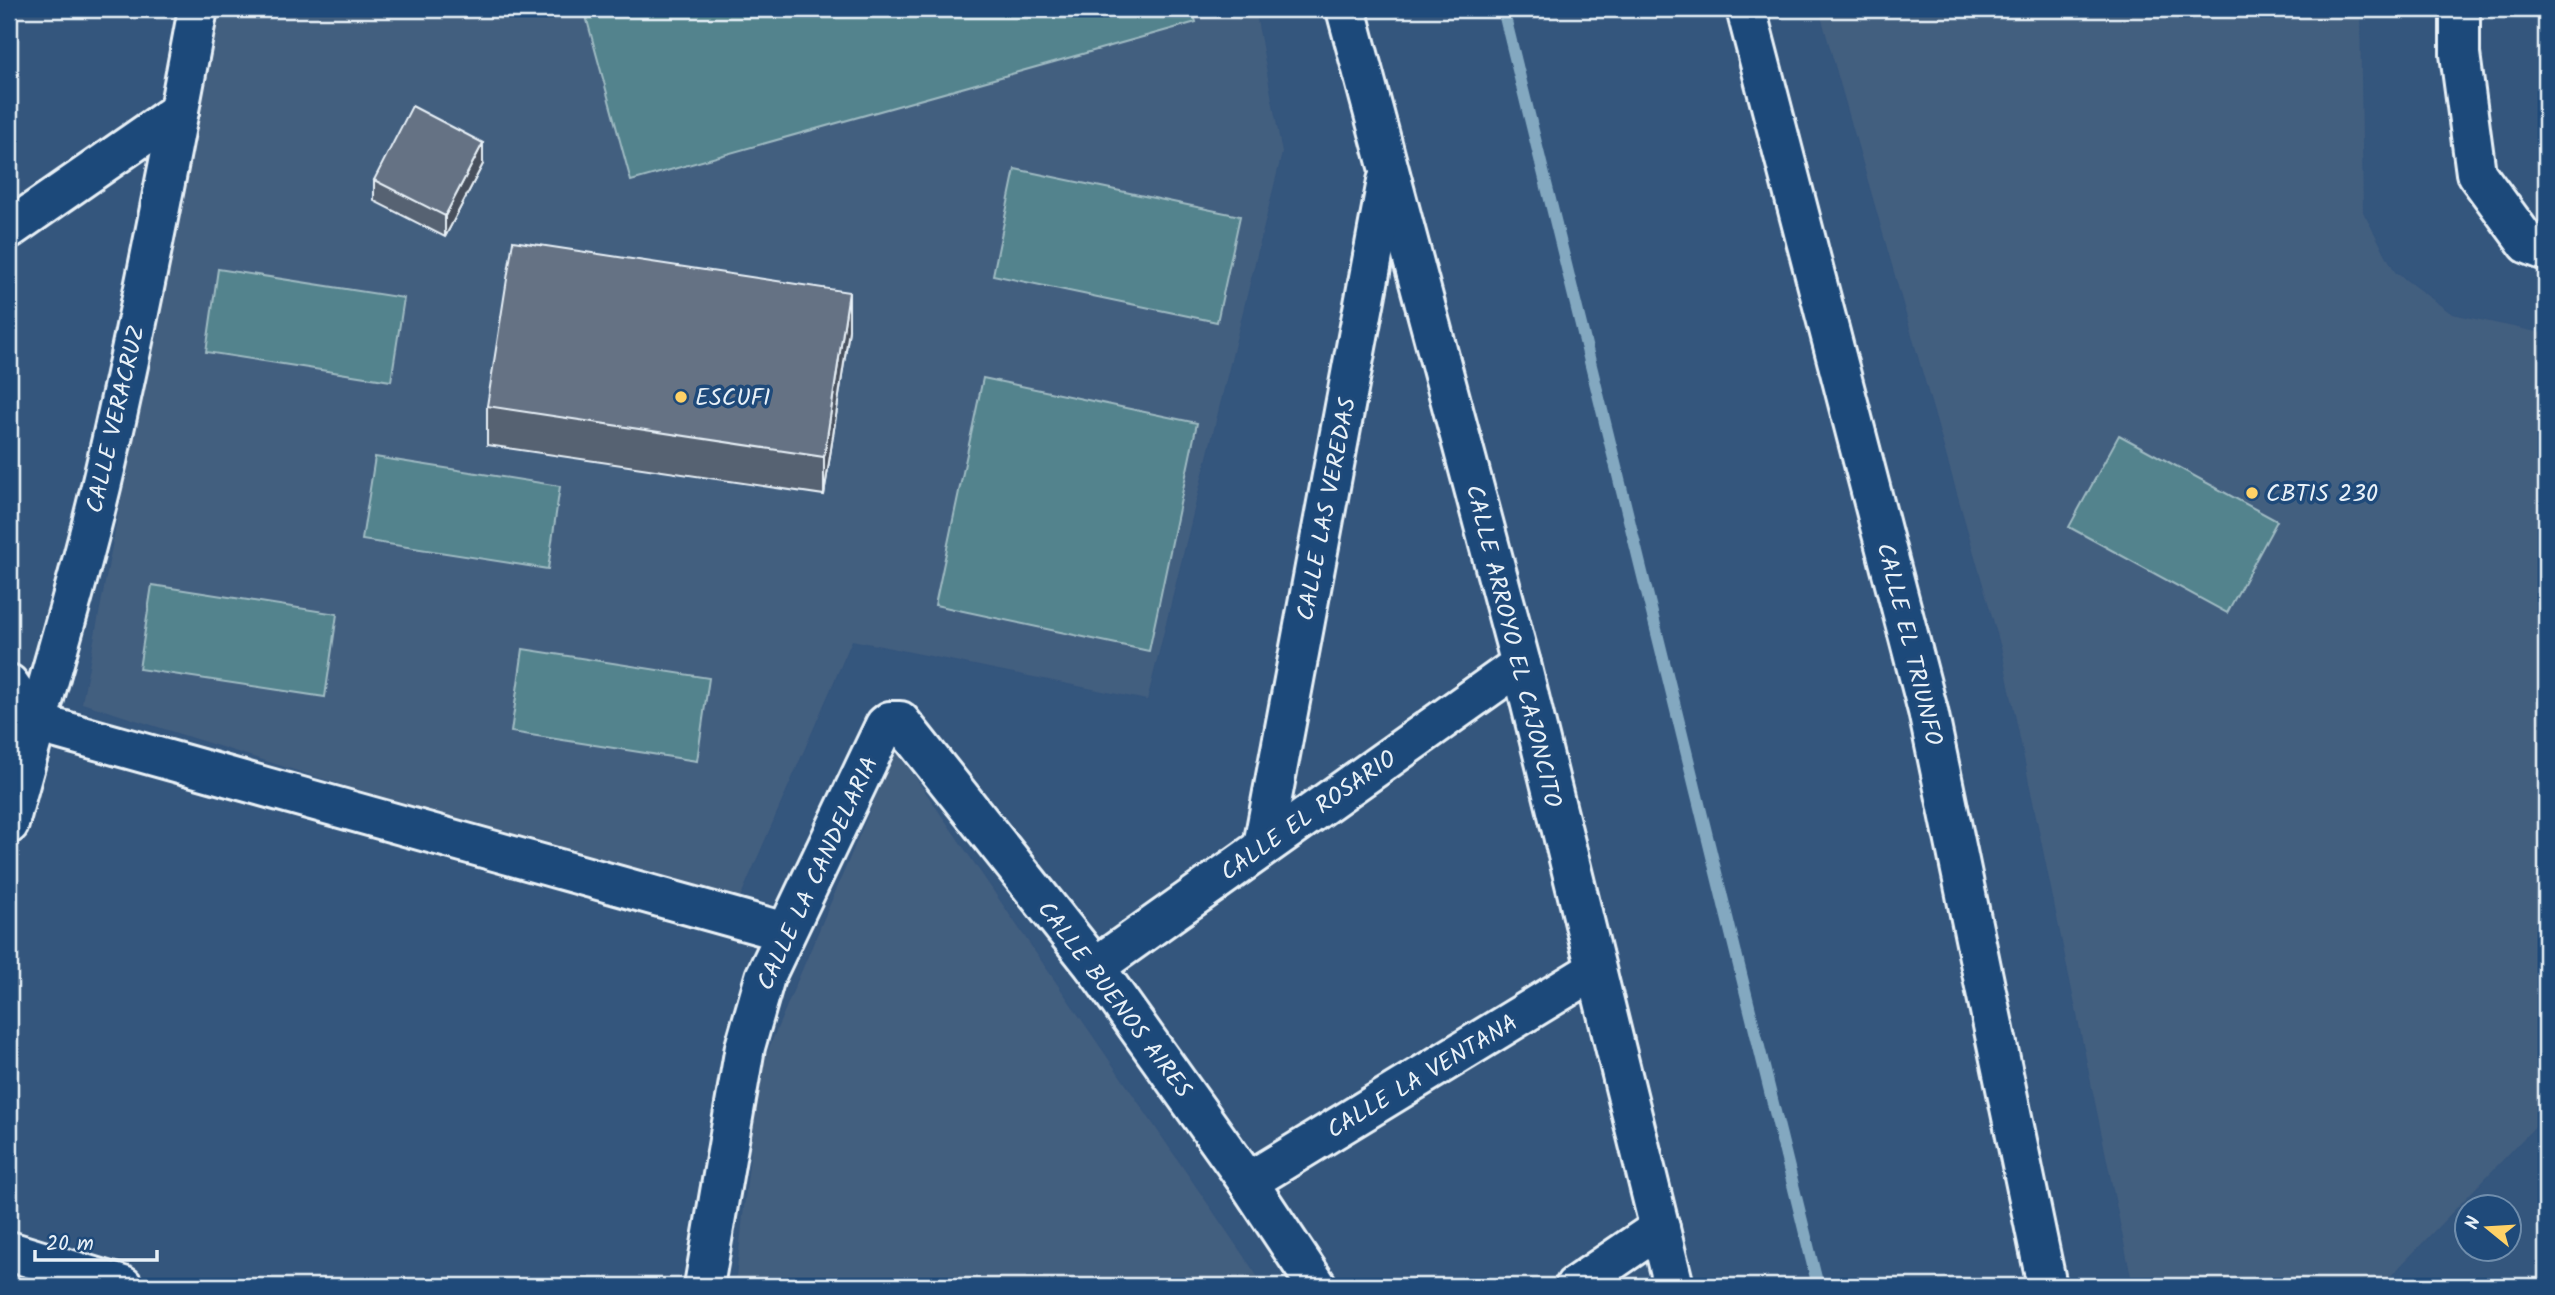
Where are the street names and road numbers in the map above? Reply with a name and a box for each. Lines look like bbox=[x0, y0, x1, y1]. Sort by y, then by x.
street label: CALLE VERACRUZ bbox=[76, 321, 157, 517]
street label: CALLE LAS VEREDAS bbox=[1287, 394, 1368, 624]
street label: CALLE ARROYO EL CAJONCITO bbox=[1454, 481, 1572, 812]
street label: CALLE EL TRIUNFO bbox=[1864, 539, 1953, 750]
street label: CALLE EL ROSARIO bbox=[1213, 740, 1405, 892]
street label: CALLE LA CANDELARIA bbox=[747, 750, 890, 997]
street label: CALLE BUENOS AIRES bbox=[1026, 893, 1201, 1107]
street label: CALLE LA VENTANA bbox=[1320, 1005, 1526, 1150]

